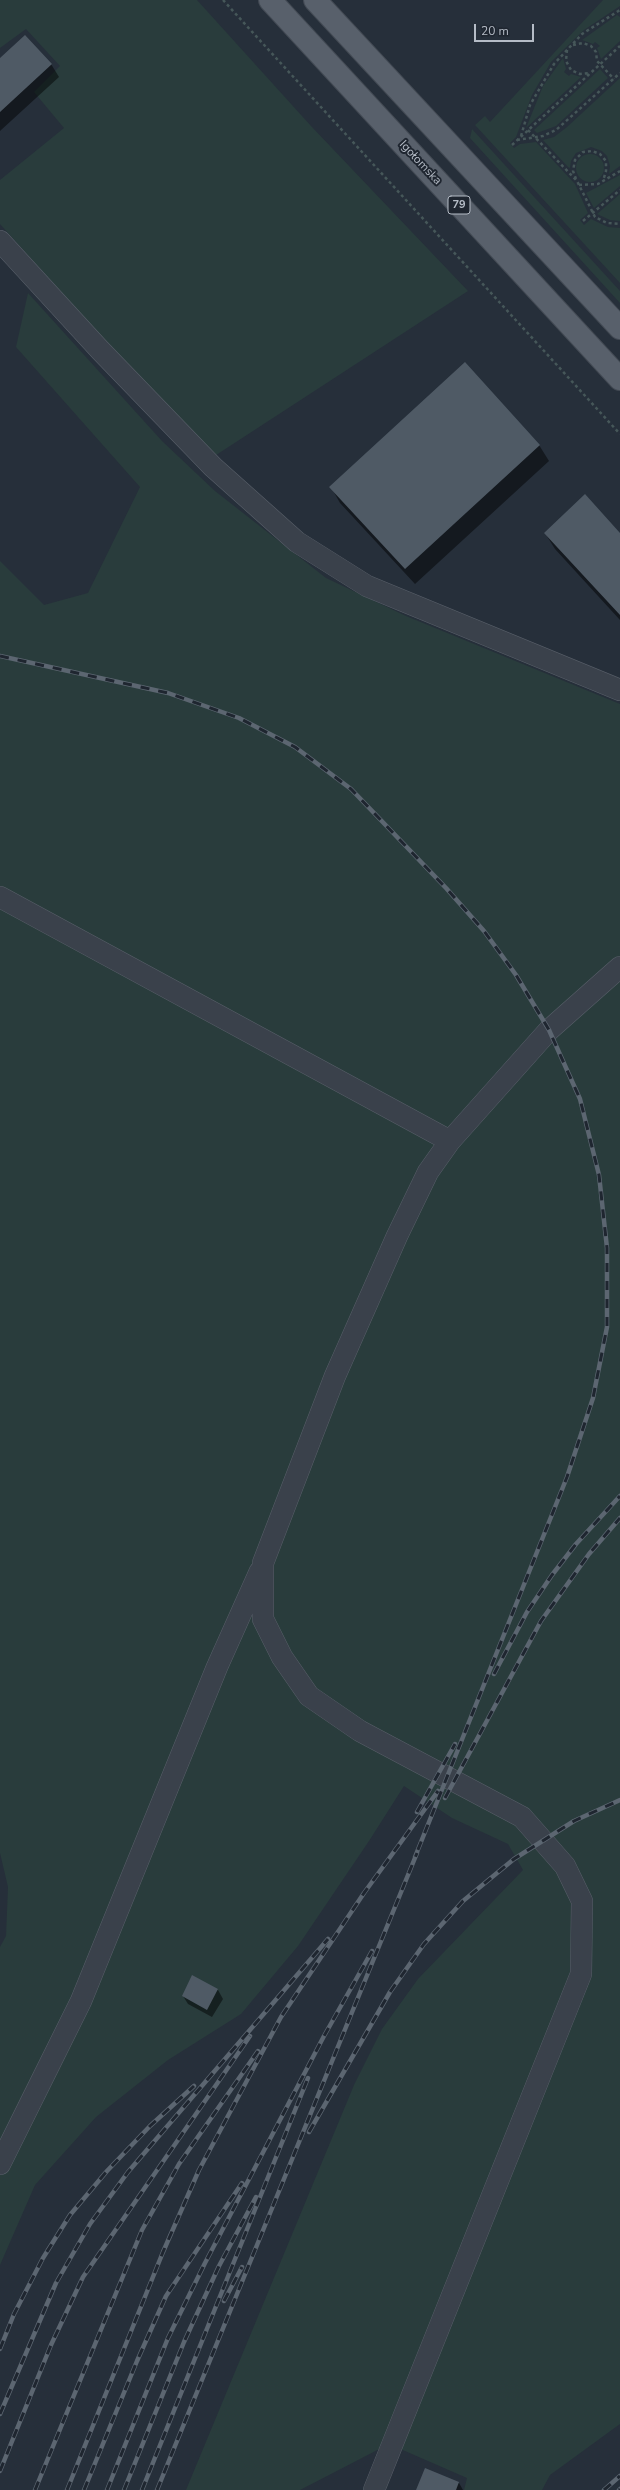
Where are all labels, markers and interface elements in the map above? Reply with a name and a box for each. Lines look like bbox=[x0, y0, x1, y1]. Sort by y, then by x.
scale bar bbox=[476, 16, 536, 42]
text: 20 m bbox=[481, 23, 509, 39]
street label: Igołomska bbox=[396, 138, 444, 188]
road number: 79 bbox=[448, 196, 470, 214]

